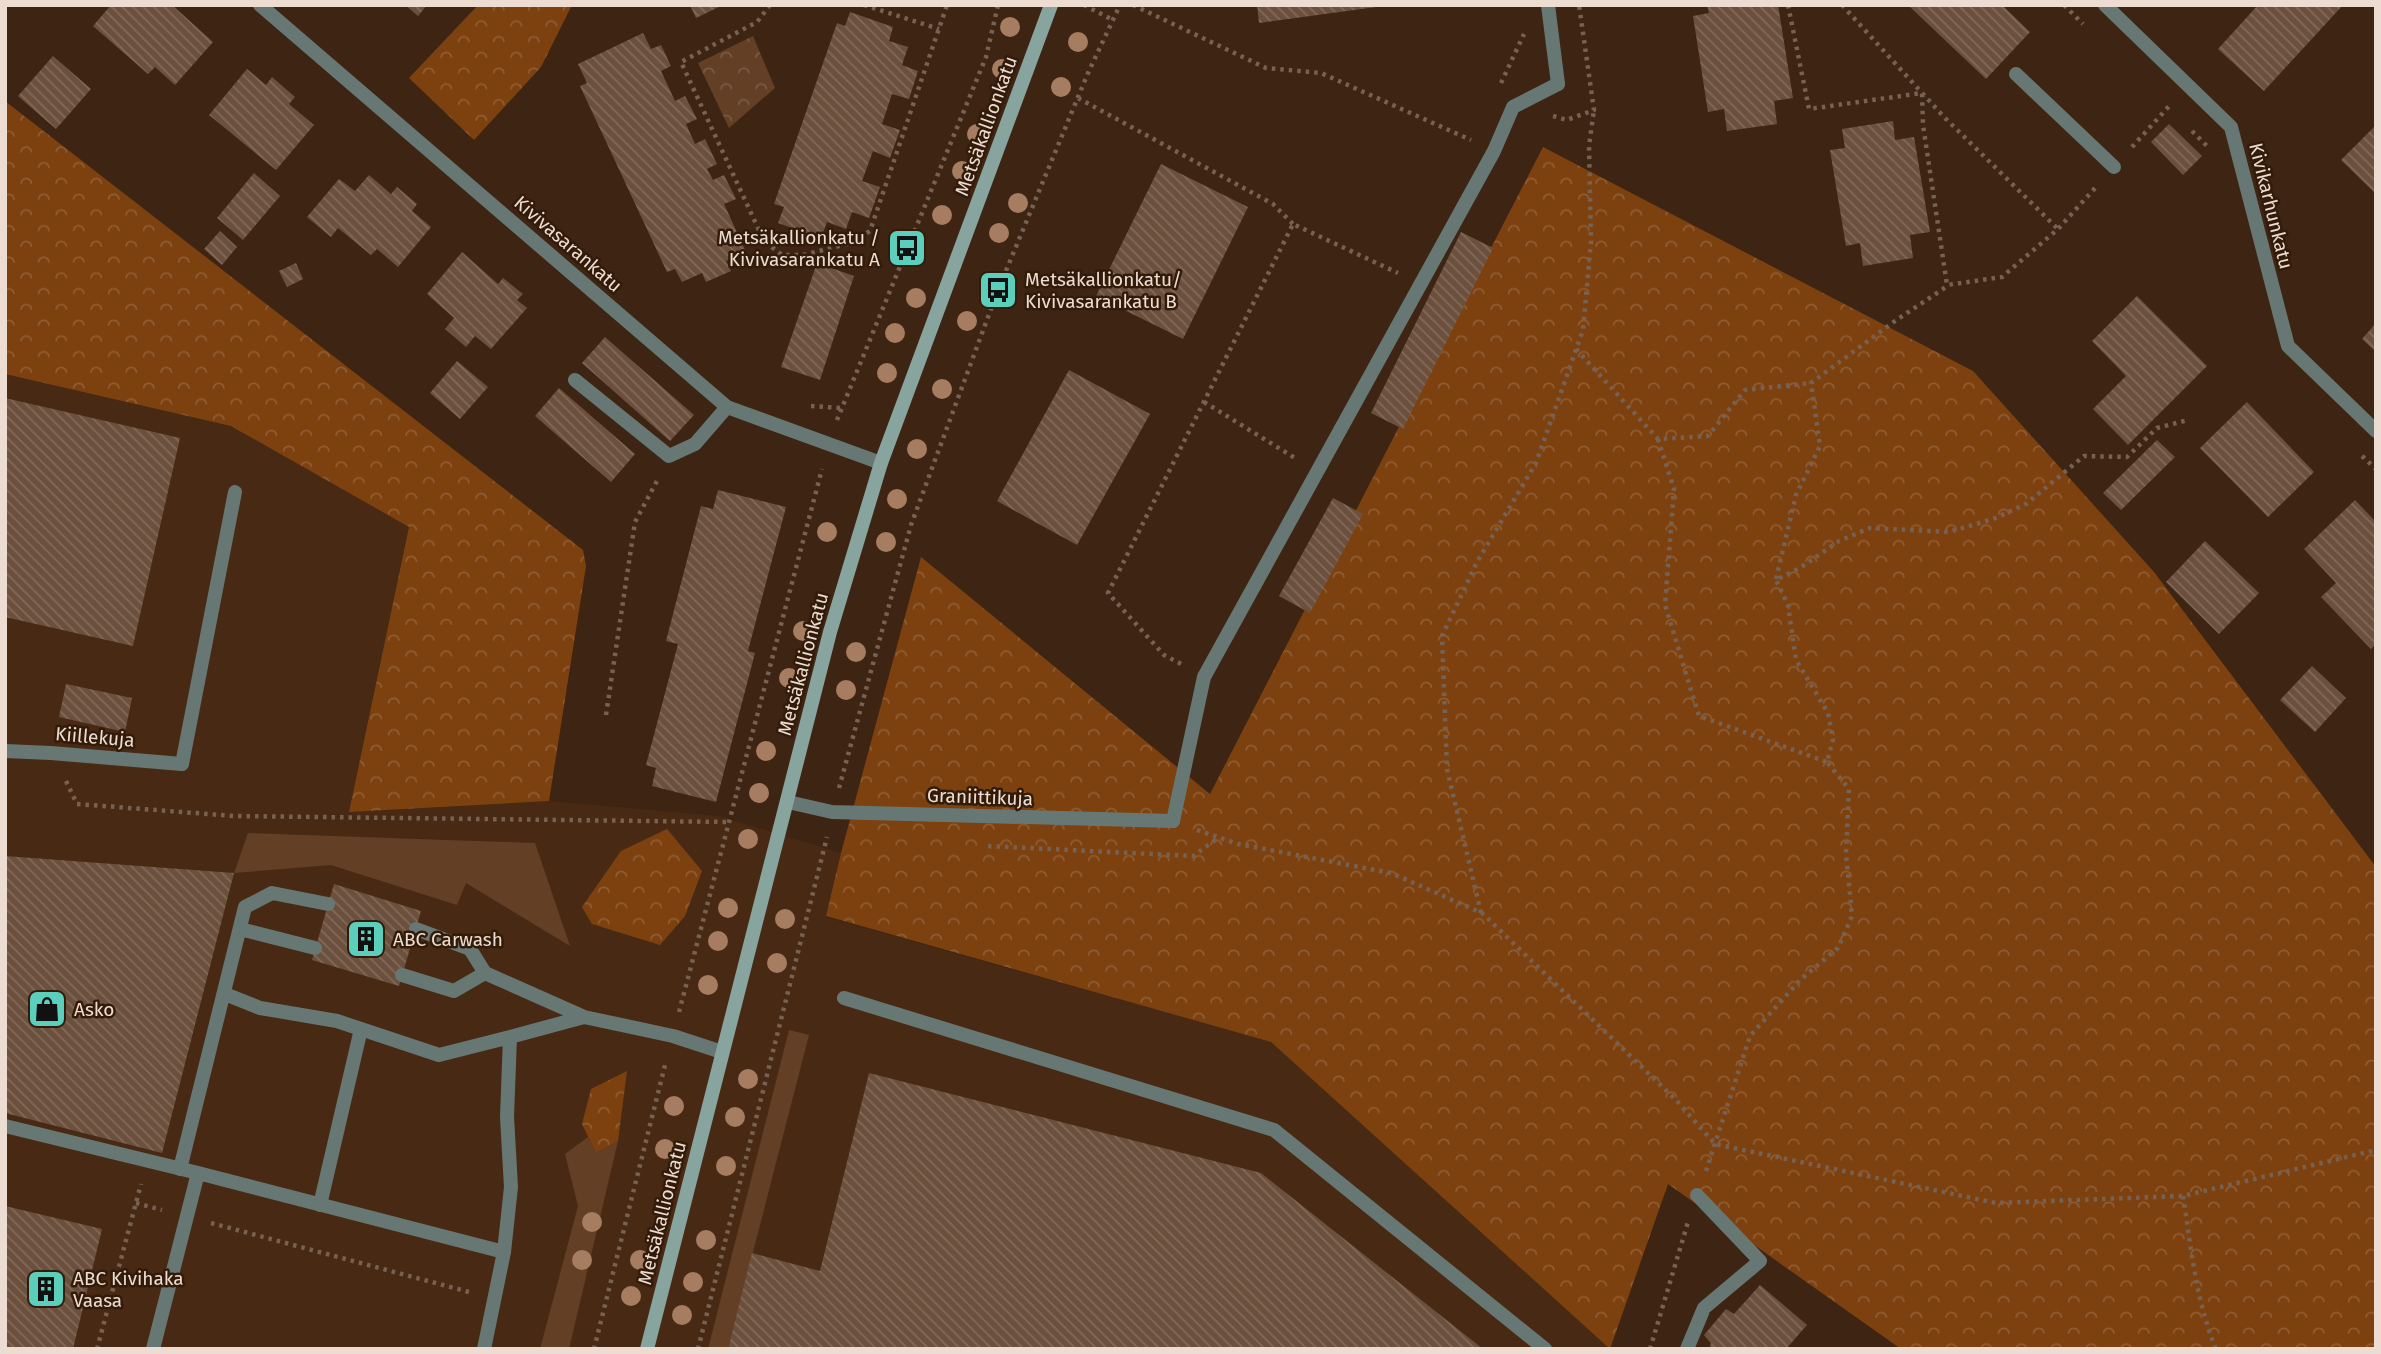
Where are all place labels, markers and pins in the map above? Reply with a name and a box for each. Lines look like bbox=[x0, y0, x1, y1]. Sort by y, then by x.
place label: Metsäkallionkatu / Kivivasarankatu A bbox=[718, 226, 880, 271]
bus stop icon: Metsäkallionkatu / Kivivasarankatu A bbox=[886, 227, 928, 269]
place label: Metsäkallionkatu/ Kivivasarankatu B bbox=[1025, 268, 1182, 313]
bus stop icon: Metsäkallionkatu/ Kivivasarankatu B bbox=[977, 269, 1019, 311]
building icon: ABC Carwash bbox=[345, 918, 387, 960]
place label: ABC Carwash bbox=[393, 928, 503, 951]
shop icon: Asko bbox=[26, 988, 68, 1030]
place label: Asko bbox=[74, 998, 114, 1021]
place label: ABC Kivihaka Vaasa bbox=[73, 1267, 184, 1312]
building icon: ABC Kivihaka Vaasa bbox=[25, 1268, 67, 1310]

